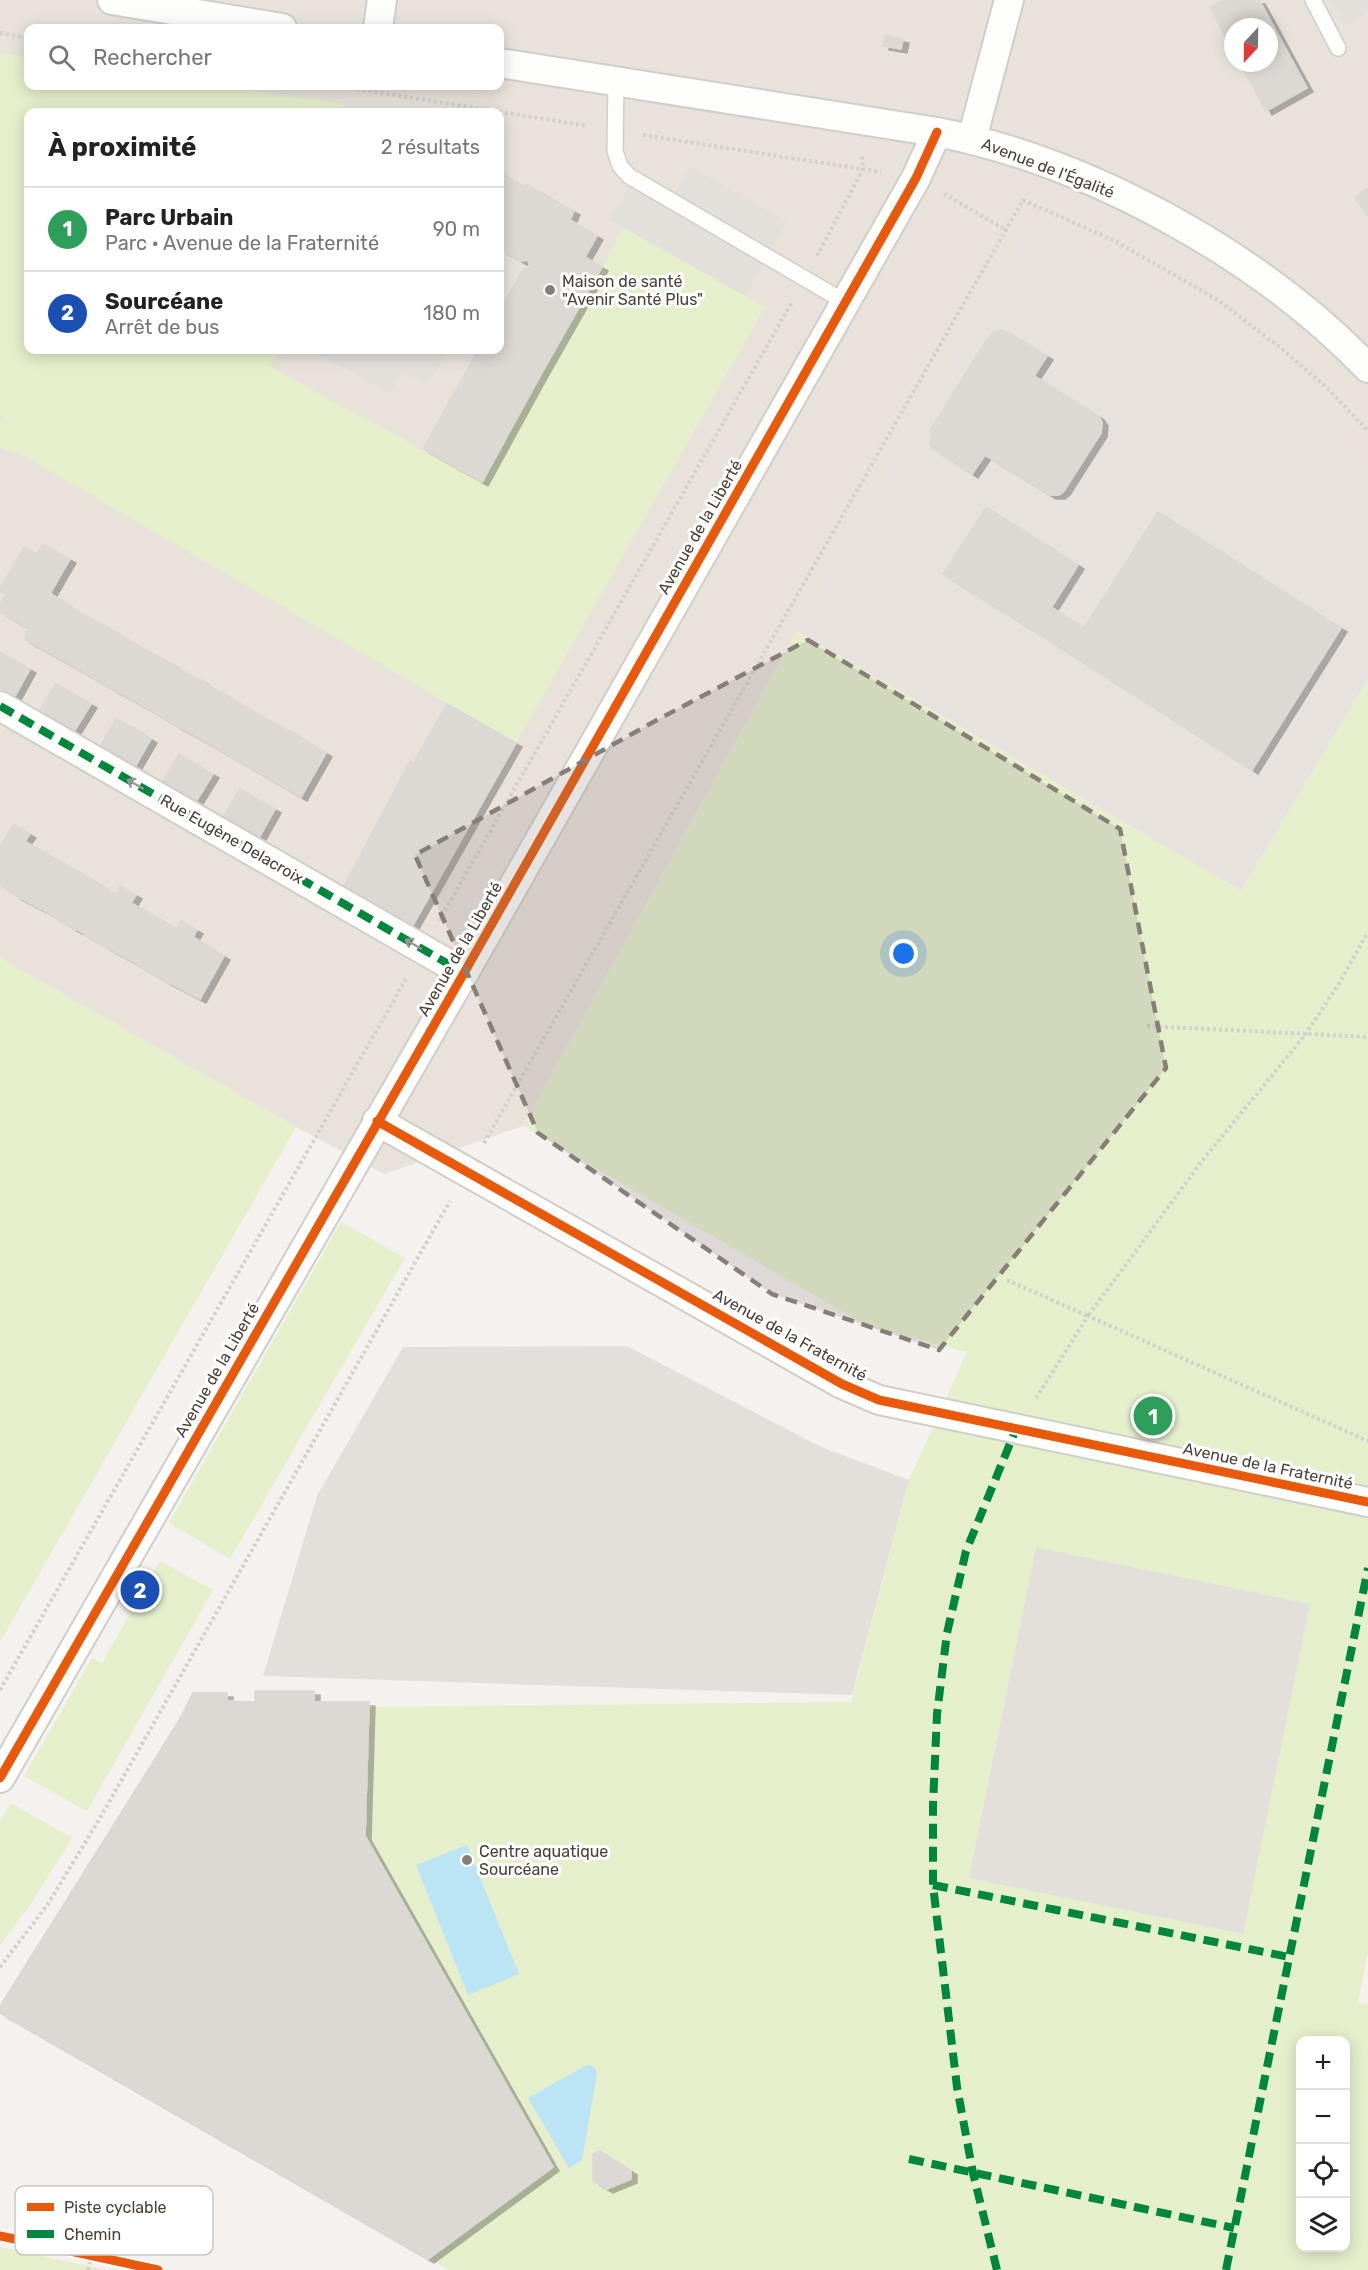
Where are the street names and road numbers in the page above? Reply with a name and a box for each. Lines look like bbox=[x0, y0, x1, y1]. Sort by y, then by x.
street label: Avenue de l'Égalité bbox=[979, 134, 1117, 202]
street label: Avenue de la Liberté bbox=[654, 457, 746, 597]
street label: Rue Eugène Delacroix bbox=[157, 790, 307, 888]
street label: Avenue de la Liberté bbox=[414, 879, 506, 1019]
street label: Avenue de la Fraternité bbox=[710, 1285, 870, 1385]
street label: Avenue de la Liberté bbox=[171, 1300, 263, 1440]
street label: Avenue de la Fraternité bbox=[1181, 1439, 1355, 1493]

